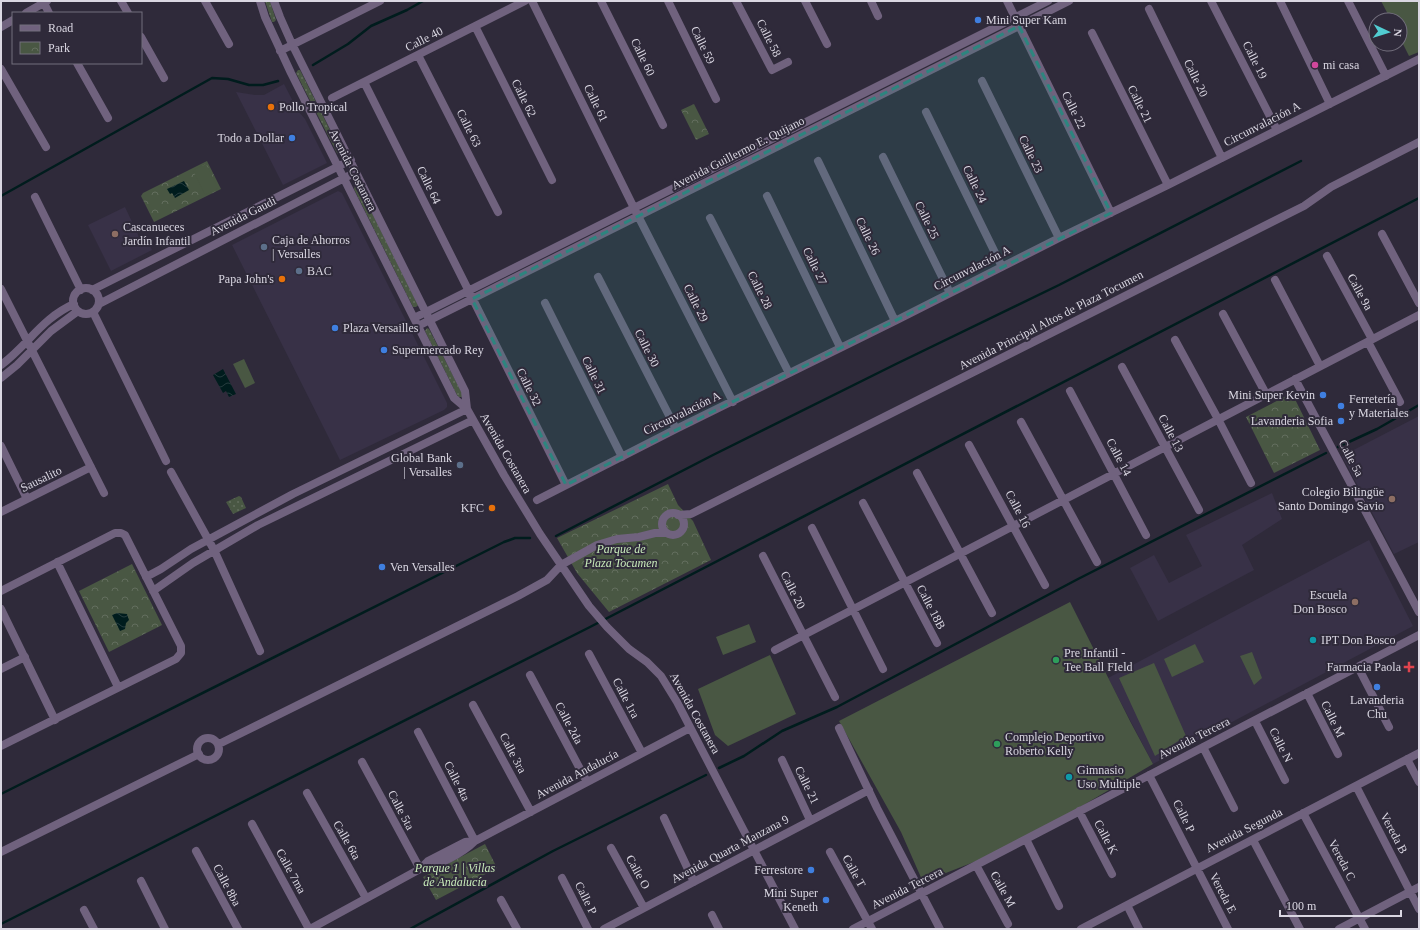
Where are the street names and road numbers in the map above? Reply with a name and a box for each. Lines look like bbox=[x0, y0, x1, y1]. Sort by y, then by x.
street label: Calle 58 bbox=[754, 17, 784, 59]
street label: Calle 40 bbox=[403, 24, 445, 54]
street label: Calle 59 bbox=[688, 24, 718, 66]
street label: Calle 60 bbox=[628, 36, 658, 78]
street label: Calle 19 bbox=[1240, 39, 1270, 81]
street label: Calle 20 bbox=[1181, 57, 1211, 99]
street label: Calle 62 bbox=[509, 77, 539, 119]
street label: Calle 61 bbox=[581, 82, 611, 124]
street label: Calle 21 bbox=[1125, 83, 1155, 125]
street label: Calle 22 bbox=[1059, 89, 1089, 131]
street label: Circunvalación A bbox=[1221, 98, 1303, 149]
street label: Calle 63 bbox=[454, 107, 484, 149]
street label: Avenida Guillermo E. Quijano bbox=[669, 113, 807, 193]
street label: Avenida Costanera bbox=[326, 126, 380, 214]
street label: Calle 23 bbox=[1016, 133, 1046, 175]
street label: Calle 24 bbox=[960, 163, 990, 205]
street label: Calle 64 bbox=[414, 164, 444, 206]
street label: Avenida Gaudi bbox=[208, 193, 279, 239]
street label: Calle 25 bbox=[912, 199, 942, 241]
street label: Calle 26 bbox=[853, 215, 883, 257]
street label: Circunvalación A bbox=[931, 242, 1013, 293]
street label: Calle 27 bbox=[800, 245, 830, 287]
street label: Avenida Principal Altos de Plaza Tocumen bbox=[956, 267, 1146, 373]
street label: Calle 28 bbox=[745, 269, 775, 311]
street label: Calle 9a bbox=[1344, 271, 1376, 313]
street label: Calle 29 bbox=[681, 282, 711, 324]
street label: Calle 30 bbox=[632, 327, 662, 369]
street label: Calle 31 bbox=[579, 354, 609, 396]
street label: Calle 32 bbox=[514, 366, 544, 408]
street label: Circunvalación A bbox=[641, 388, 723, 438]
street label: Avenida Costanera bbox=[477, 410, 535, 496]
street label: Calle 13 bbox=[1155, 412, 1187, 454]
street label: Calle 14 bbox=[1103, 436, 1135, 478]
street label: Calle 5a bbox=[1336, 437, 1367, 479]
street label: Sausalito bbox=[18, 463, 64, 495]
street label: Calle 16 bbox=[1002, 488, 1034, 530]
street label: Calle 20 bbox=[778, 569, 808, 611]
street label: Calle 18B bbox=[913, 582, 949, 632]
street label: Avenida Costanera bbox=[667, 670, 723, 757]
street label: Calle 1ra bbox=[610, 675, 643, 721]
street label: Calle M bbox=[1318, 698, 1348, 740]
street label: Calle 2da bbox=[552, 700, 586, 747]
street label: Avenida Tercera bbox=[1156, 714, 1233, 762]
street label: Calle N bbox=[1266, 725, 1296, 765]
street label: Calle 3ra bbox=[497, 730, 530, 776]
street label: Avenida Andalucía bbox=[533, 746, 621, 802]
street label: Calle 4ta bbox=[441, 759, 473, 804]
street label: Calle 21 bbox=[792, 764, 822, 806]
street label: Calle 5ta bbox=[385, 788, 418, 833]
street label: Calle P bbox=[1170, 797, 1198, 835]
street label: Avenida Segunda bbox=[1203, 804, 1285, 855]
street label: Vereda B bbox=[1377, 810, 1411, 856]
street label: Avenida Quarta Manzana 9 bbox=[669, 812, 791, 886]
street label: Calle K bbox=[1091, 817, 1121, 857]
street label: Calle 6ta bbox=[330, 818, 364, 863]
street label: Vereda C bbox=[1325, 837, 1359, 883]
street label: Calle 7ma bbox=[273, 846, 309, 896]
street label: Calle O bbox=[623, 852, 653, 892]
street label: Calle T bbox=[839, 852, 869, 890]
street label: Calle 8ba bbox=[210, 862, 244, 909]
street label: Avenida Tercera bbox=[869, 864, 946, 912]
street label: Calle M bbox=[987, 869, 1019, 910]
street label: Vereda E bbox=[1207, 870, 1239, 916]
street label: Calle P bbox=[572, 879, 600, 917]

